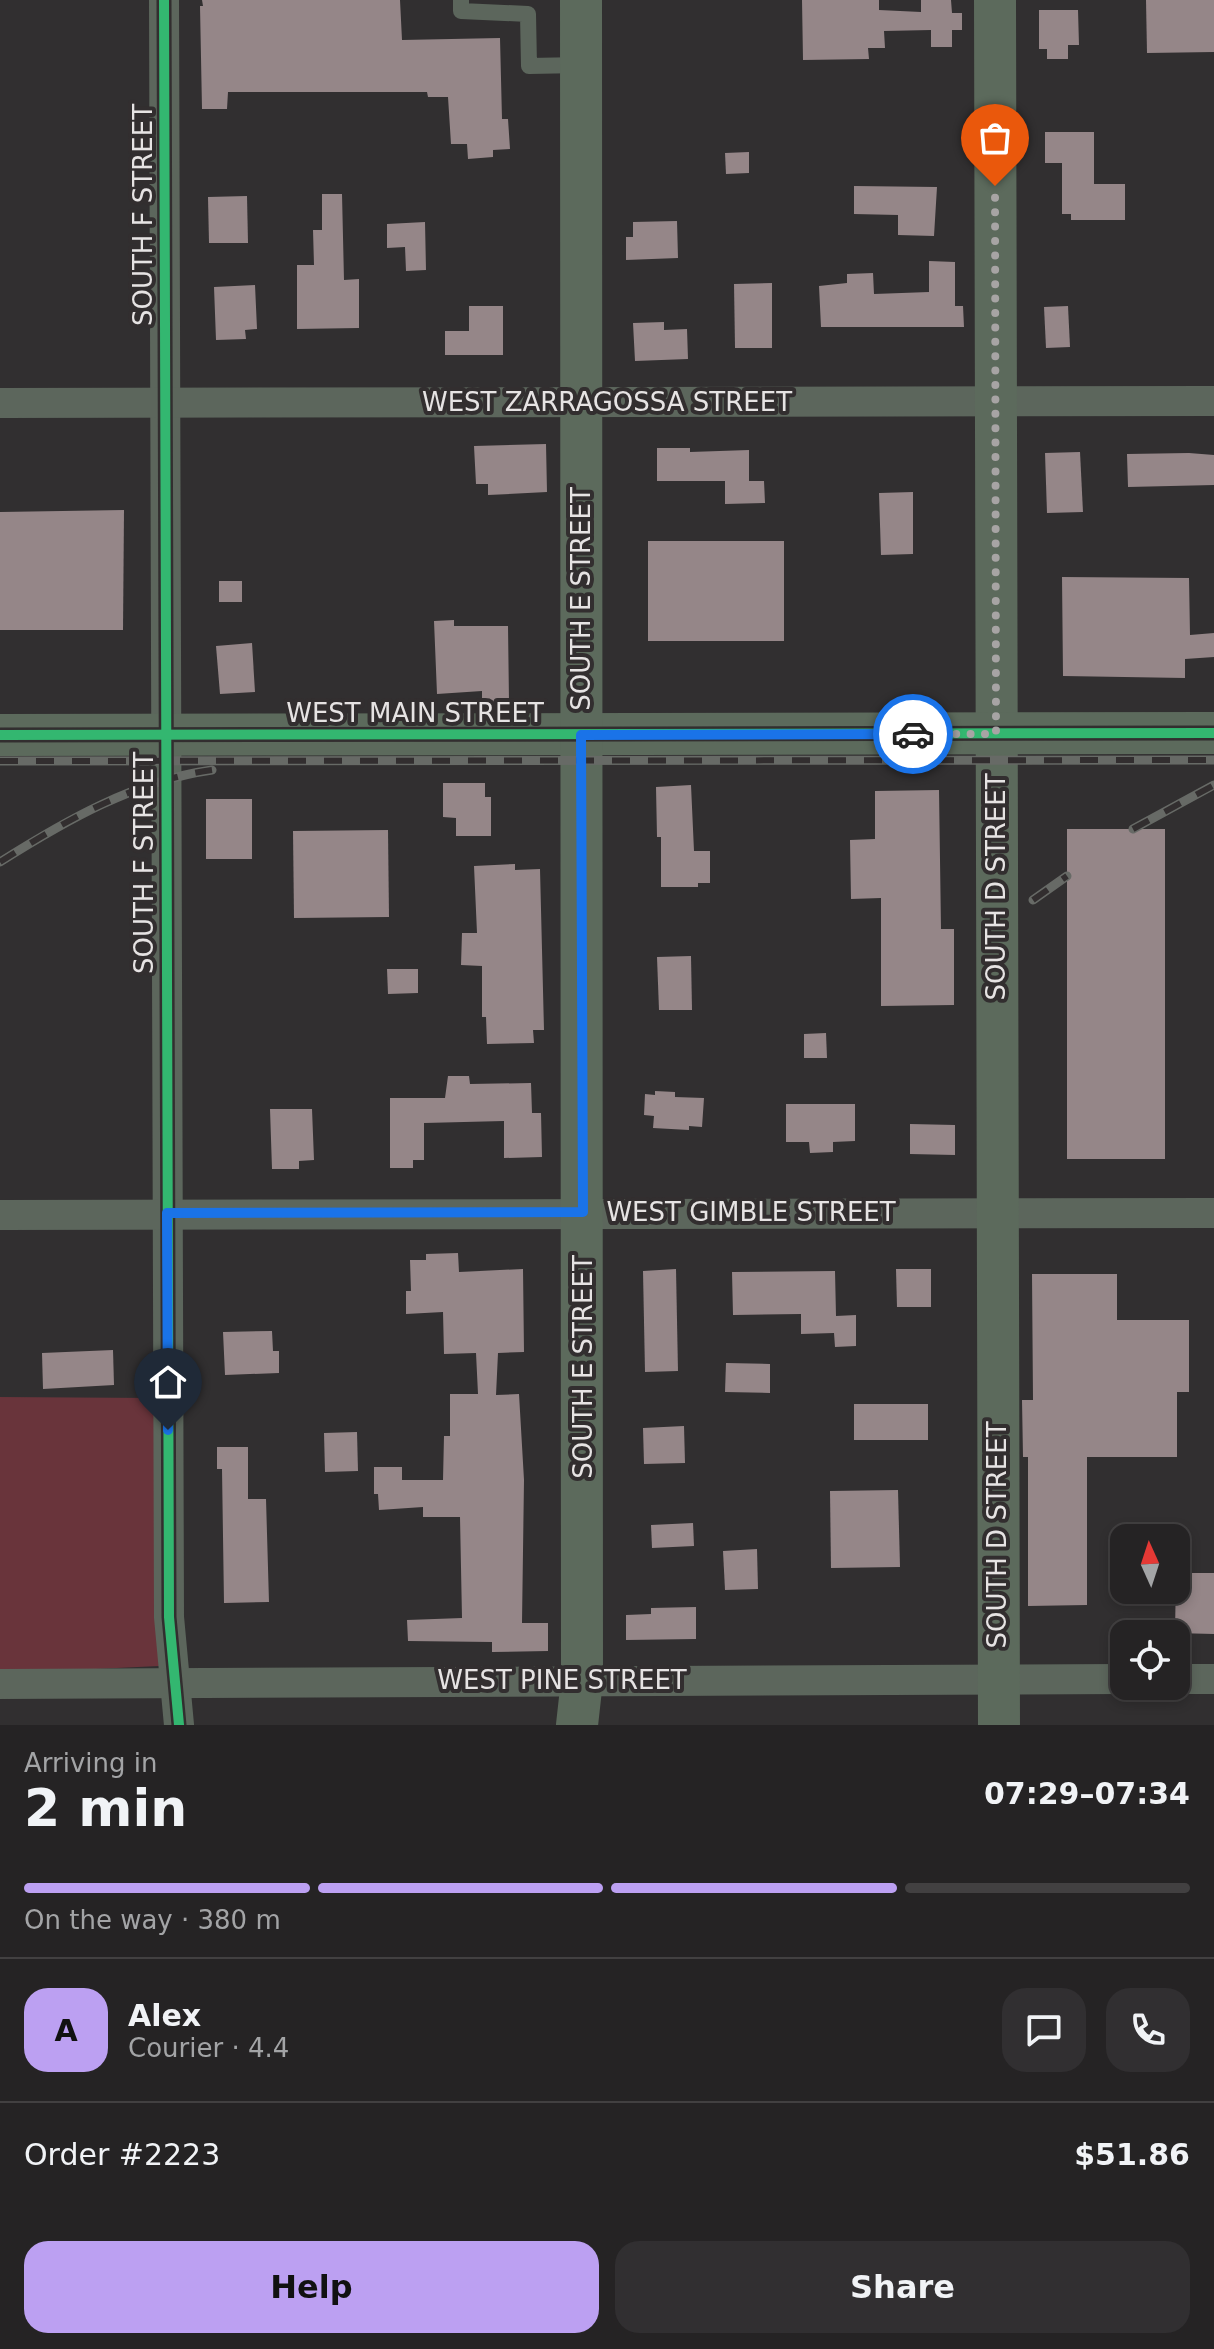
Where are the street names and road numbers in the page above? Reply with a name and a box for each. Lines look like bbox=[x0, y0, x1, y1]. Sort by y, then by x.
street label: SOUTH F STREET bbox=[128, 104, 158, 326]
street label: WEST ZARRAGOSSA STREET bbox=[422, 387, 792, 417]
street label: SOUTH E STREET bbox=[566, 487, 596, 711]
street label: WEST MAIN STREET bbox=[286, 698, 544, 728]
street label: SOUTH F STREET bbox=[129, 752, 159, 974]
street label: SOUTH D STREET bbox=[981, 773, 1011, 1001]
street label: WEST GIMBLE STREET bbox=[606, 1197, 896, 1227]
street label: SOUTH E STREET bbox=[568, 1255, 598, 1479]
street label: SOUTH D STREET bbox=[982, 1421, 1012, 1649]
street label: WEST PINE STREET bbox=[437, 1665, 687, 1695]

